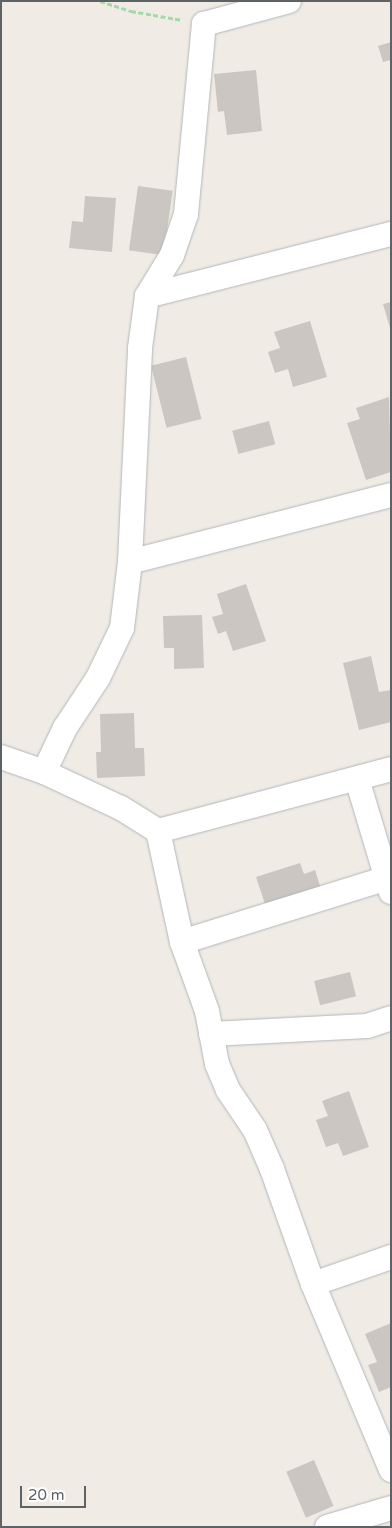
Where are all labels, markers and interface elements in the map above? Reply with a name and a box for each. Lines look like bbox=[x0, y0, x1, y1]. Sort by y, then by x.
scale bar bbox=[22, 1476, 89, 1508]
text: 20 m bbox=[28, 1486, 65, 1504]

